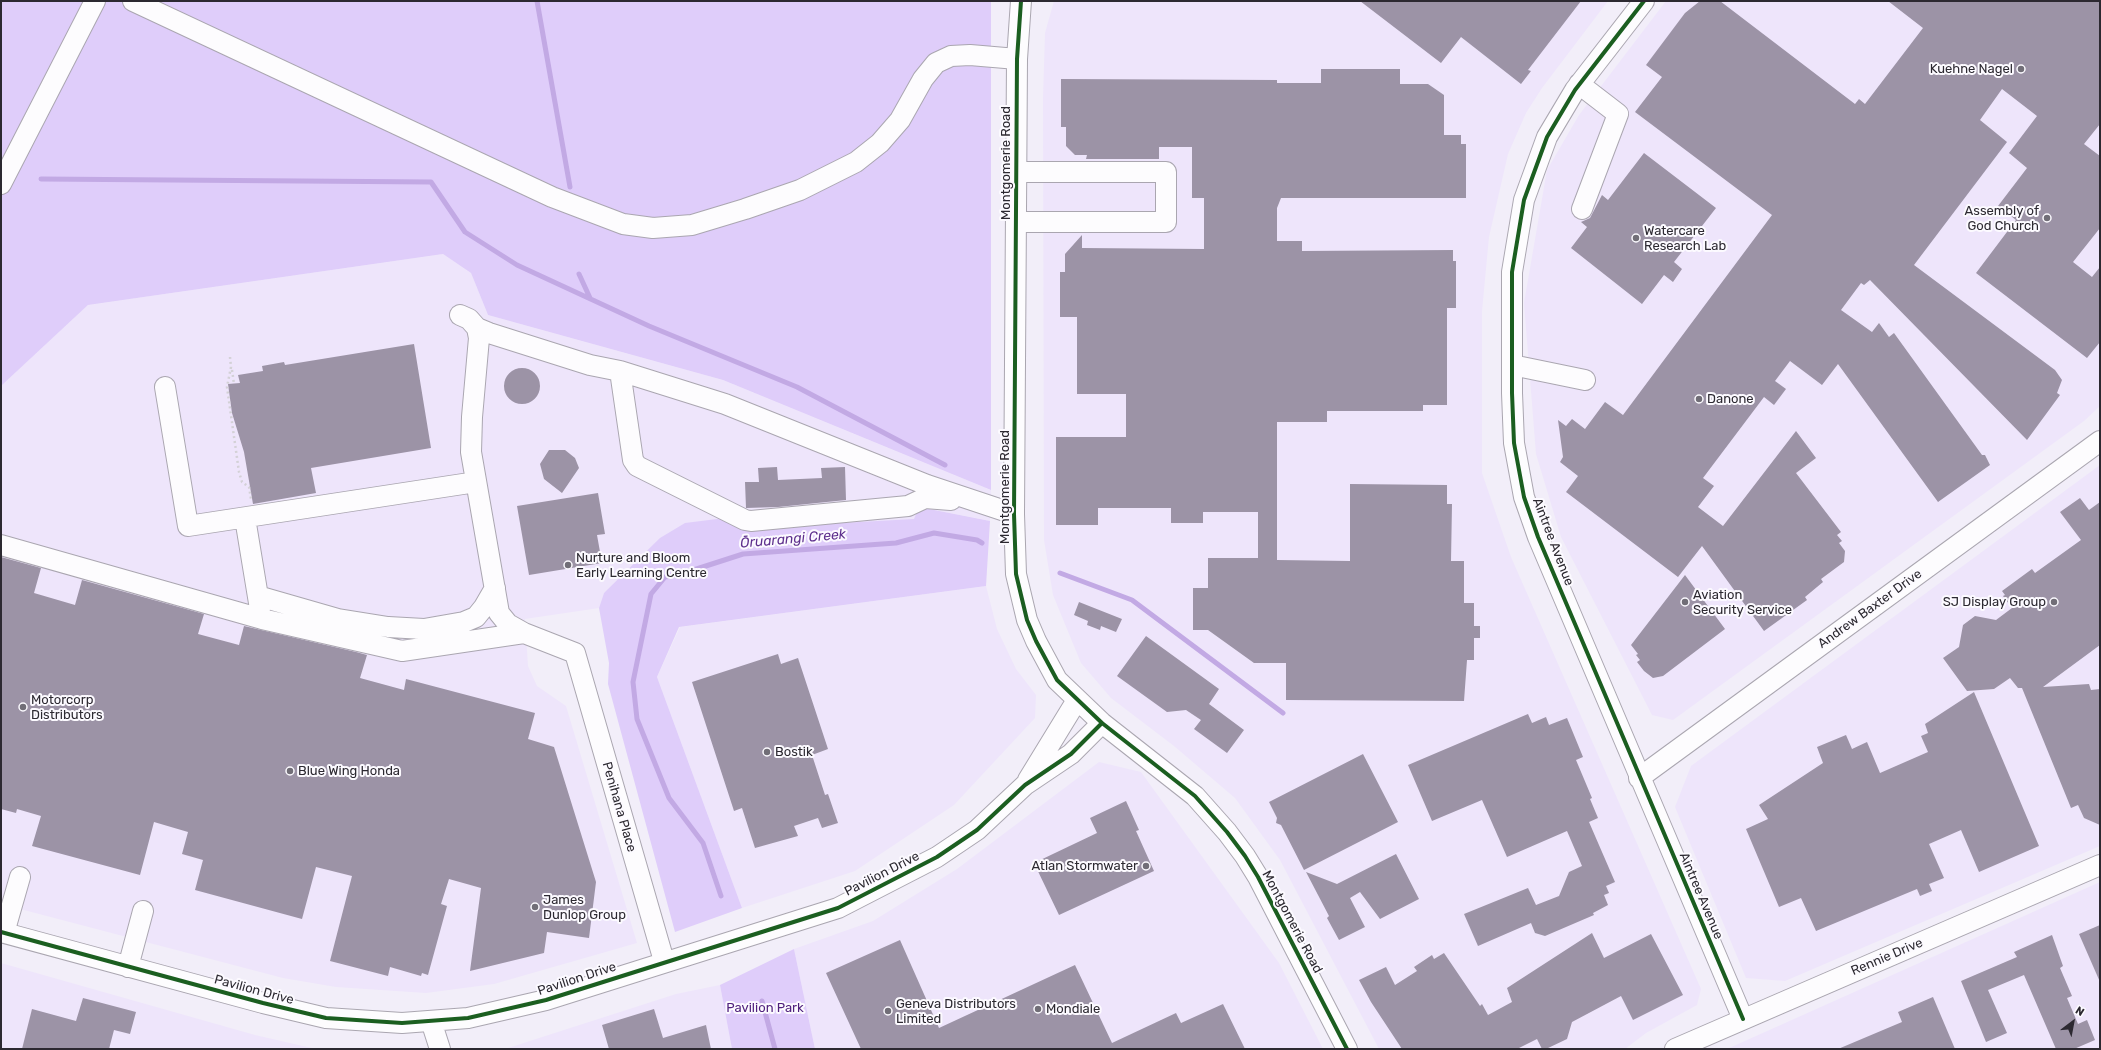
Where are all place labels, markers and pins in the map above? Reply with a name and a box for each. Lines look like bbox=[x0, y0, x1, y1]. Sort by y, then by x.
place label: Kuehne Nagel bbox=[1930, 61, 2013, 77]
marker: Kuehne Nagel bbox=[2016, 64, 2026, 74]
place label: Assembly of God Church bbox=[1965, 203, 2039, 234]
marker: Assembly of God Church bbox=[2042, 213, 2052, 223]
place label: Watercare Research Lab bbox=[1644, 223, 1726, 254]
marker: Watercare Research Lab bbox=[1631, 233, 1641, 243]
place label: Danone bbox=[1707, 391, 1754, 407]
marker: Danone bbox=[1694, 394, 1704, 404]
place label: Nurture and Bloom Early Learning Centre bbox=[576, 550, 707, 581]
marker: Nurture and Bloom Early Learning Centre bbox=[563, 560, 573, 570]
place label: Aviation Security Service bbox=[1693, 587, 1792, 618]
place label: SJ Display Group bbox=[1943, 594, 2046, 610]
marker: Aviation Security Service bbox=[1680, 597, 1690, 607]
marker: SJ Display Group bbox=[2049, 597, 2059, 607]
place label: Motorcorp Distributors bbox=[31, 692, 103, 723]
marker: Motorcorp Distributors bbox=[18, 702, 28, 712]
place label: Bostik bbox=[775, 744, 813, 760]
marker: Bostik bbox=[762, 747, 772, 757]
place label: Blue Wing Honda bbox=[298, 763, 400, 779]
marker: Blue Wing Honda bbox=[285, 766, 295, 776]
place label: Atlan Stormwater bbox=[1031, 858, 1138, 874]
marker: Atlan Stormwater bbox=[1141, 861, 1151, 871]
place label: James Dunlop Group bbox=[543, 892, 626, 923]
marker: James Dunlop Group bbox=[530, 902, 540, 912]
place label: Geneva Distributors Limited bbox=[896, 996, 1016, 1027]
place label: Mondiale bbox=[1046, 1001, 1100, 1017]
marker: Mondiale bbox=[1033, 1004, 1043, 1014]
marker: Geneva Distributors Limited bbox=[883, 1006, 893, 1016]

